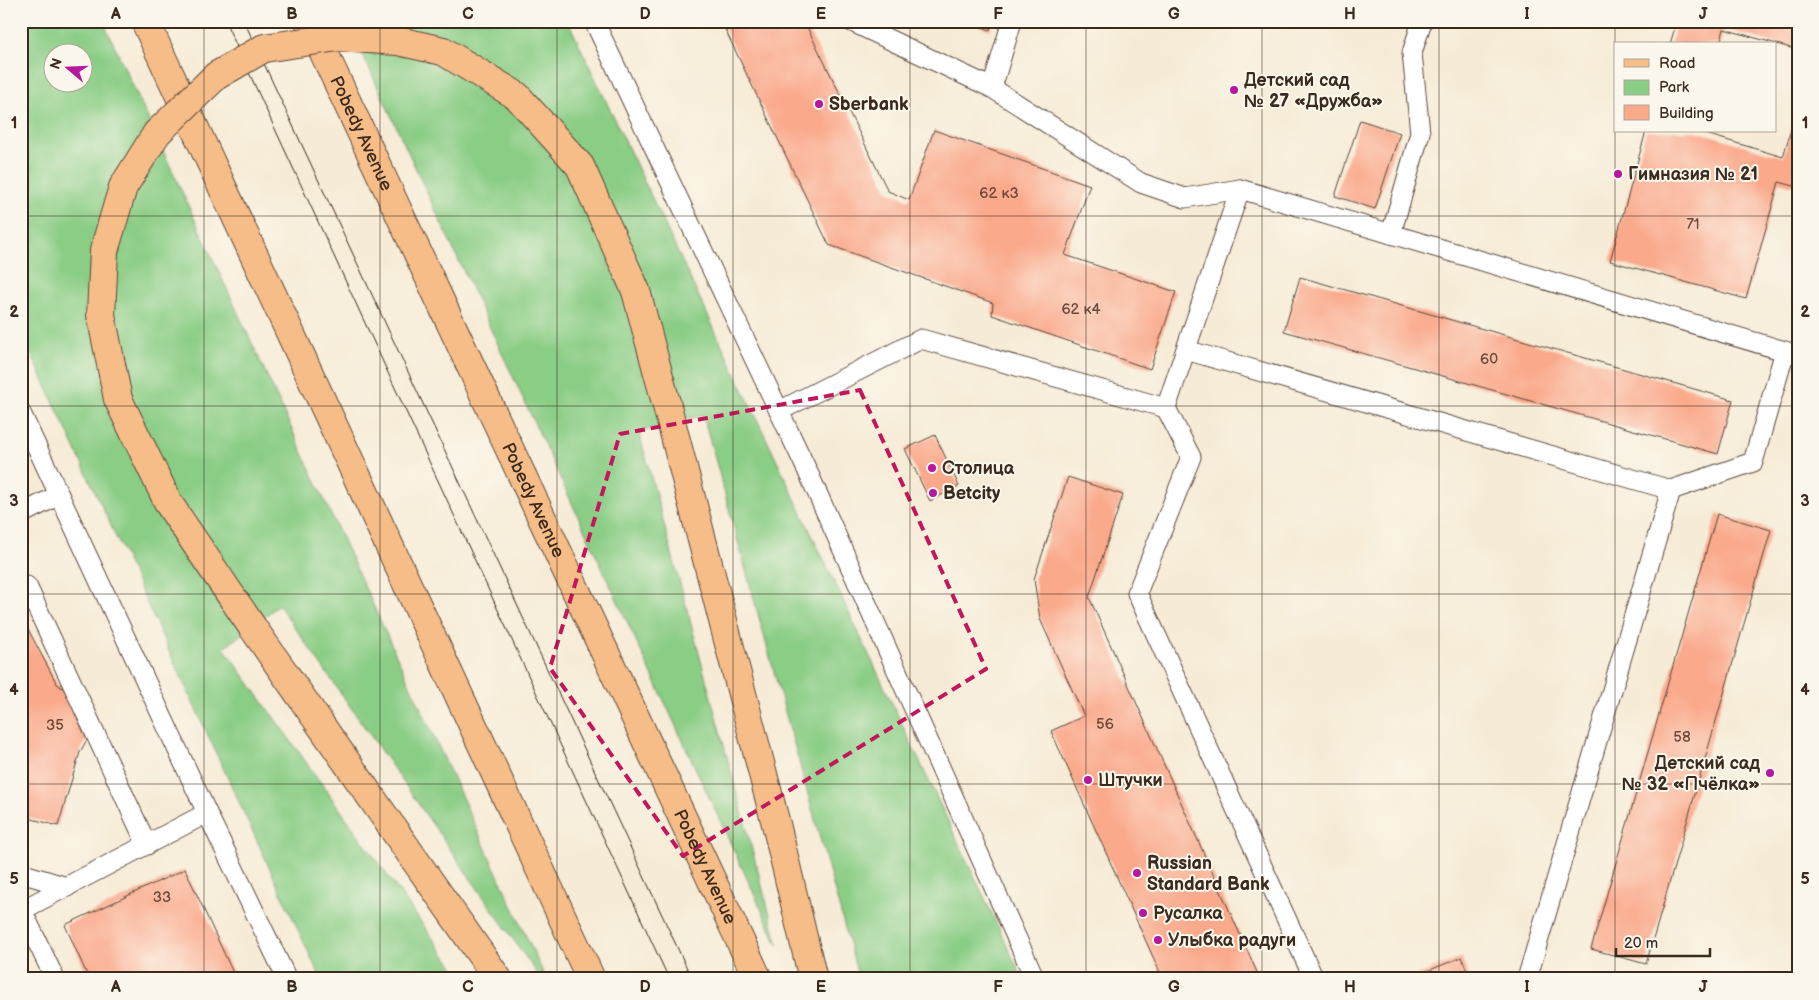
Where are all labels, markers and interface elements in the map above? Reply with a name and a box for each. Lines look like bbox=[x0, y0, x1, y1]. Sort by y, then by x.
text: A bbox=[110, 5, 121, 24]
text: B bbox=[286, 5, 298, 24]
text: C bbox=[462, 5, 474, 24]
text: D bbox=[639, 5, 651, 24]
text: E bbox=[816, 5, 826, 24]
text: F bbox=[993, 5, 1003, 24]
text: G bbox=[1168, 5, 1180, 24]
text: H bbox=[1344, 5, 1356, 24]
text: I bbox=[1524, 5, 1530, 24]
text: J bbox=[1699, 5, 1708, 24]
north arrow bbox=[42, 42, 92, 92]
legend bbox=[1614, 42, 1776, 132]
text: Road bbox=[1659, 54, 1695, 73]
text: N bbox=[46, 56, 66, 72]
place label: Детский сад № 27 «Дружба» bbox=[1244, 70, 1383, 112]
street label: Pobedy Avenue bbox=[325, 73, 397, 195]
text: Park bbox=[1659, 78, 1690, 97]
marker: Детский сад № 27 «Дружба» bbox=[1228, 84, 1240, 96]
place label: Sberbank bbox=[829, 94, 909, 115]
marker: Sberbank bbox=[813, 98, 825, 110]
text: Building bbox=[1659, 104, 1714, 123]
text: 1 bbox=[11, 114, 17, 133]
text: 1 bbox=[1802, 114, 1808, 133]
place label: Гимназия № 21 bbox=[1628, 164, 1758, 185]
marker: Гимназия № 21 bbox=[1612, 168, 1624, 180]
house number: 62 к3 bbox=[979, 184, 1019, 203]
house number: 71 bbox=[1686, 215, 1700, 234]
house number: 62 к4 bbox=[1061, 300, 1101, 319]
text: 2 bbox=[9, 303, 19, 322]
text: 2 bbox=[1800, 303, 1810, 322]
house number: 60 bbox=[1480, 350, 1498, 369]
street label: Pobedy Avenue bbox=[497, 439, 569, 561]
place label: Столица bbox=[942, 458, 1015, 479]
marker: Столица bbox=[926, 462, 938, 474]
place label: Betcity bbox=[943, 483, 1001, 504]
marker: Betcity bbox=[927, 487, 939, 499]
text: 3 bbox=[9, 492, 19, 511]
text: 3 bbox=[1800, 492, 1810, 511]
text: 4 bbox=[9, 681, 19, 700]
text: 4 bbox=[1800, 681, 1810, 700]
house number: 56 bbox=[1096, 715, 1114, 734]
house number: 35 bbox=[46, 716, 64, 735]
house number: 58 bbox=[1673, 728, 1691, 747]
place label: Детский сад № 32 «Пчёлка» bbox=[1622, 753, 1760, 795]
marker: Детский сад № 32 «Пчёлка» bbox=[1764, 767, 1776, 779]
place label: Штучки bbox=[1098, 770, 1163, 791]
marker: Штучки bbox=[1082, 774, 1094, 786]
street label: Pobedy Avenue bbox=[669, 806, 741, 928]
place label: Russian Standard Bank bbox=[1147, 853, 1270, 895]
marker: Russian Standard Bank bbox=[1131, 867, 1143, 879]
text: 5 bbox=[9, 870, 19, 889]
text: 5 bbox=[1800, 870, 1810, 889]
house number: 33 bbox=[153, 888, 171, 907]
place label: Русалка bbox=[1153, 903, 1223, 924]
marker: Русалка bbox=[1137, 907, 1149, 919]
scale bar bbox=[1616, 925, 1710, 957]
place label: Улыбка радуги bbox=[1168, 930, 1296, 951]
marker: Улыбка радуги bbox=[1152, 934, 1164, 946]
text: 20 m bbox=[1624, 934, 1658, 953]
text: A bbox=[110, 978, 121, 997]
text: B bbox=[286, 978, 298, 997]
text: C bbox=[462, 978, 474, 997]
text: D bbox=[639, 978, 651, 997]
text: E bbox=[816, 978, 826, 997]
text: F bbox=[993, 978, 1003, 997]
text: G bbox=[1168, 978, 1180, 997]
text: H bbox=[1344, 978, 1356, 997]
text: I bbox=[1524, 978, 1530, 997]
text: J bbox=[1699, 978, 1708, 997]

